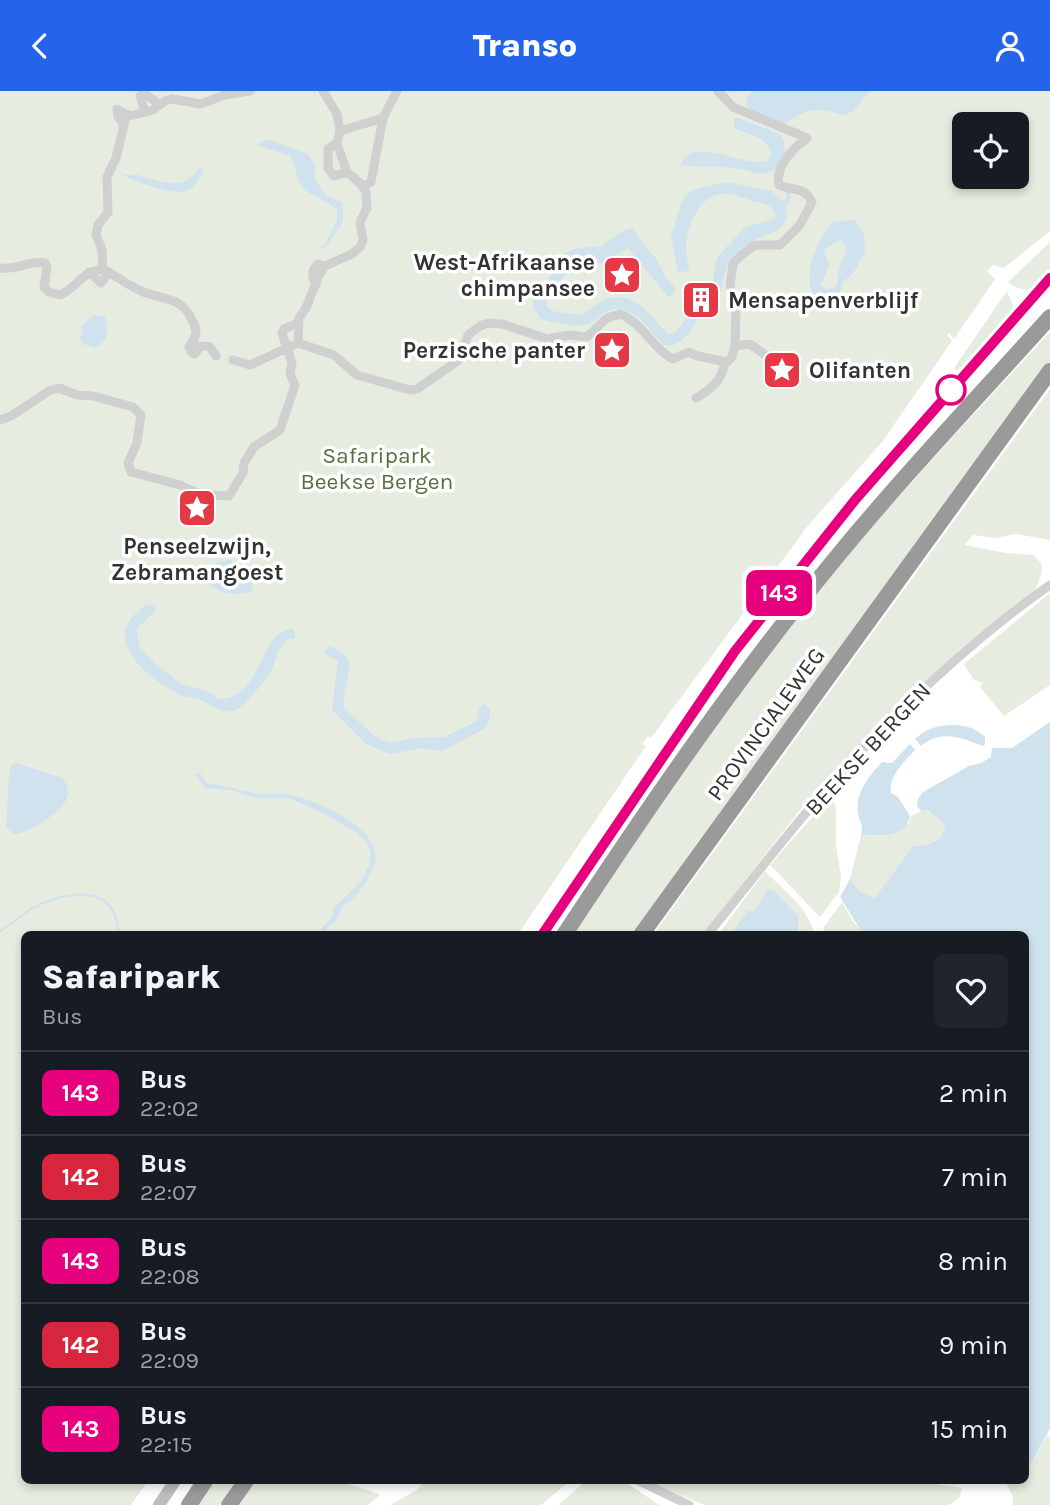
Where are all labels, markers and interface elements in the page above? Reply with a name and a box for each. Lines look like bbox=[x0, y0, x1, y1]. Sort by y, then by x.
icon: back bbox=[21, 27, 59, 65]
text: Transo bbox=[473, 27, 577, 64]
icon: person bbox=[991, 27, 1029, 65]
map controls bbox=[952, 112, 1029, 189]
button: locate bbox=[952, 112, 1029, 189]
place label: West-Afrikaanse chimpansee bbox=[414, 249, 595, 302]
place icon: West-Afrikaanse chimpansee bbox=[601, 254, 643, 296]
building icon: Mensapenverblijf bbox=[680, 279, 722, 321]
place label: Mensapenverblijf bbox=[728, 287, 919, 314]
place icon: Perzische panter bbox=[591, 329, 633, 371]
place label: Perzische panter bbox=[403, 337, 585, 364]
place icon: Olifanten bbox=[761, 349, 803, 391]
place label: Olifanten bbox=[809, 357, 911, 384]
unlabelled marker bbox=[936, 375, 966, 405]
park label: Safaripark Beekse Bergen bbox=[301, 442, 453, 495]
place icon: Penseelzwijn, Zebramangoest bbox=[176, 487, 218, 529]
place label: Penseelzwijn, Zebramangoest bbox=[111, 533, 283, 586]
line badge: 143 bbox=[739, 570, 819, 616]
text: 143 bbox=[760, 579, 798, 607]
street label: PROVINCIALEWEG bbox=[701, 642, 831, 806]
street label: BEEKSE BERGEN bbox=[800, 677, 936, 821]
button: heart bbox=[934, 954, 1008, 1028]
text: Safaripark bbox=[42, 958, 220, 996]
text: Bus bbox=[42, 1003, 82, 1030]
text: Bus bbox=[140, 1064, 187, 1095]
text: 2 min bbox=[939, 1078, 1008, 1109]
text: 143 bbox=[62, 1079, 99, 1107]
text: 22:02 bbox=[140, 1095, 199, 1122]
text: Bus bbox=[140, 1148, 187, 1179]
text: 7 min bbox=[942, 1162, 1008, 1193]
text: 142 bbox=[62, 1163, 99, 1191]
text: 22:07 bbox=[140, 1179, 196, 1206]
text: Bus bbox=[140, 1232, 187, 1263]
text: 8 min bbox=[938, 1246, 1008, 1277]
text: 143 bbox=[62, 1247, 99, 1275]
text: 22:08 bbox=[140, 1263, 200, 1290]
text: Bus bbox=[140, 1316, 187, 1347]
text: 9 min bbox=[939, 1330, 1008, 1361]
text: 142 bbox=[62, 1331, 99, 1359]
text: 22:09 bbox=[140, 1347, 199, 1374]
text: Bus bbox=[140, 1400, 187, 1431]
text: 15 min bbox=[931, 1414, 1008, 1445]
text: 143 bbox=[62, 1415, 99, 1443]
text: 22:15 bbox=[140, 1431, 193, 1458]

